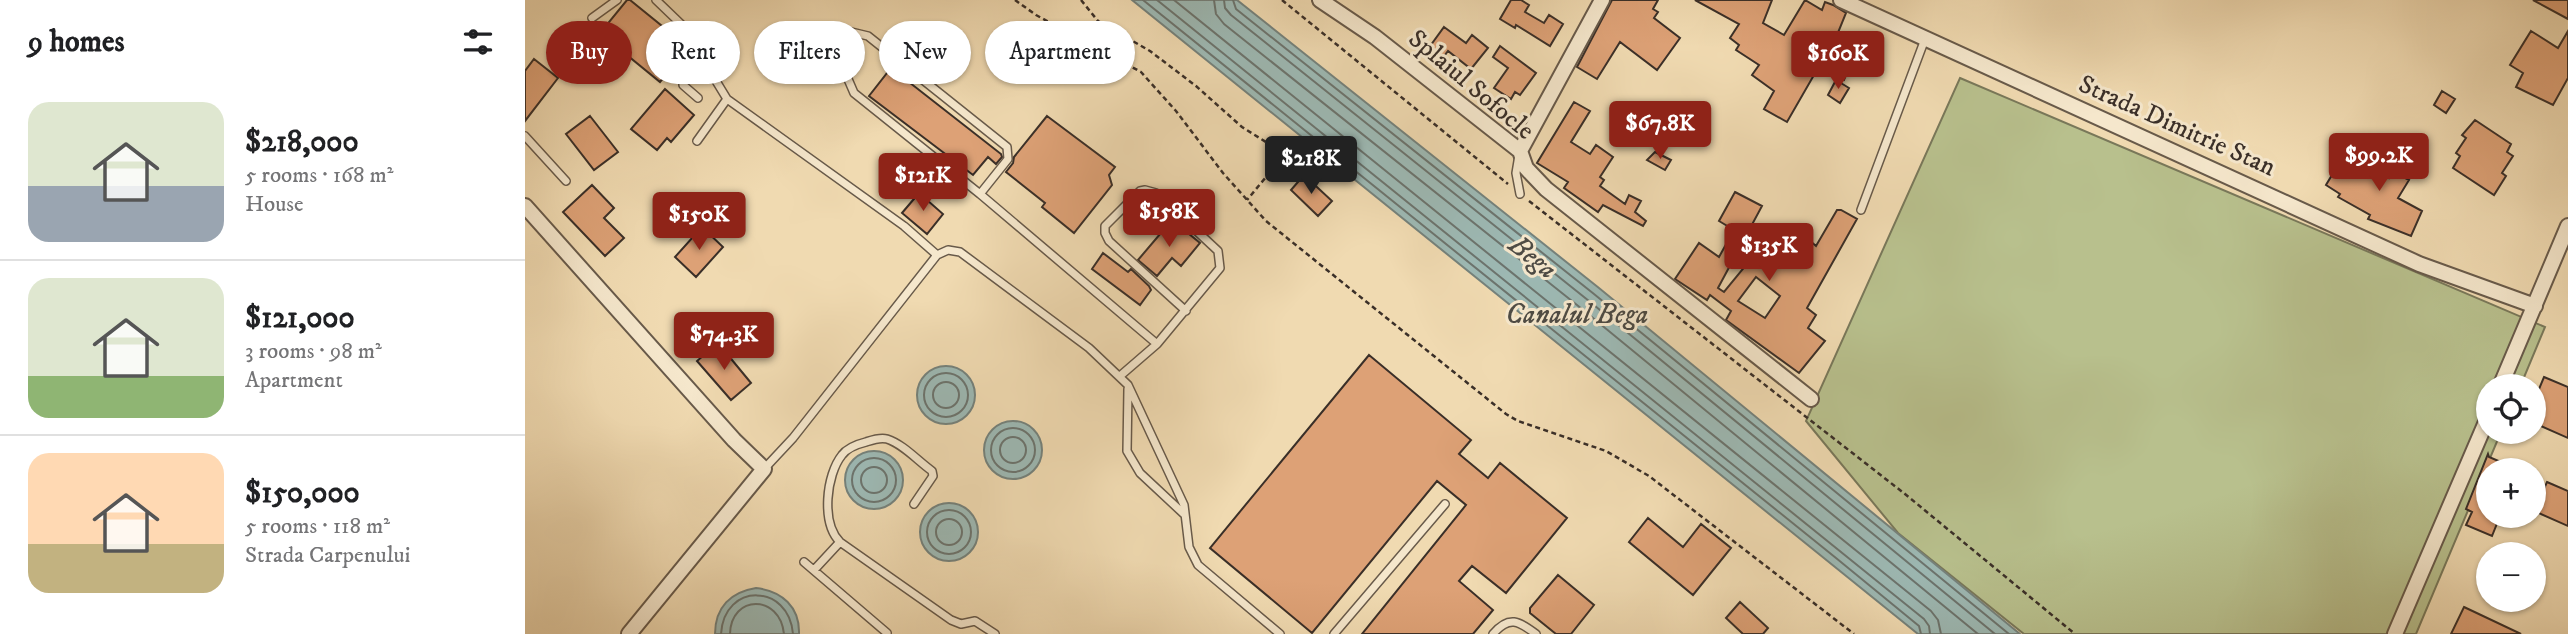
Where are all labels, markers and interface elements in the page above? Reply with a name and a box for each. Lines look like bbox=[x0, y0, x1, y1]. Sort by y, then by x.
chip: Buy bbox=[546, 21, 632, 84]
chip: Rent bbox=[646, 21, 740, 84]
chip: Filters bbox=[754, 21, 865, 84]
chip: New bbox=[879, 21, 971, 84]
chip: Apartment bbox=[985, 21, 1135, 84]
icon: filters bbox=[459, 23, 497, 61]
street label: Splaiul Sofocle bbox=[1401, 23, 1541, 147]
text: 9 homes bbox=[28, 24, 125, 61]
pin: $160K bbox=[1789, 32, 1887, 91]
text: $160K bbox=[1807, 39, 1869, 68]
street label: Strada Dimitrie Stan bbox=[2073, 68, 2281, 184]
pin: $67.8K bbox=[1603, 102, 1717, 161]
text: $67.8K bbox=[1625, 109, 1695, 138]
text: $218,000 bbox=[245, 124, 359, 161]
icon: home bbox=[84, 130, 168, 214]
pin: $99.2K bbox=[2322, 134, 2436, 193]
pin: $218K bbox=[1262, 136, 1360, 196]
text: $99.2K bbox=[2345, 141, 2413, 170]
text: $218K bbox=[1281, 144, 1341, 173]
pin: $121K bbox=[874, 154, 972, 213]
text: 5 rooms · 168 m² bbox=[245, 161, 393, 190]
text: $121K bbox=[895, 161, 951, 190]
text: House bbox=[245, 190, 303, 219]
pin: $158K bbox=[1120, 190, 1218, 249]
pin: $150K bbox=[650, 192, 748, 252]
text: $158K bbox=[1139, 197, 1199, 226]
text: $150K bbox=[669, 200, 729, 229]
pin: $135K bbox=[1720, 224, 1818, 283]
water label: Bega bbox=[1501, 227, 1564, 287]
text: $135K bbox=[1740, 231, 1798, 260]
water label: Canalul Bega bbox=[1506, 297, 1648, 332]
text: $121,000 bbox=[245, 300, 355, 337]
icon: home bbox=[84, 306, 168, 390]
pin: $74.3K bbox=[667, 312, 781, 372]
text: $74.3K bbox=[690, 320, 758, 349]
text: 3 rooms · 98 m² bbox=[245, 337, 382, 366]
text: Apartment bbox=[245, 366, 343, 395]
map controls bbox=[2476, 374, 2546, 612]
button: locate bbox=[2476, 374, 2546, 444]
button: + bbox=[2476, 458, 2546, 528]
text: $150,000 bbox=[245, 475, 360, 512]
icon: home bbox=[84, 481, 168, 565]
text: 5 rooms · 118 m² bbox=[245, 512, 390, 541]
text: Strada Carpenului bbox=[245, 541, 411, 570]
button: − bbox=[2476, 542, 2546, 612]

